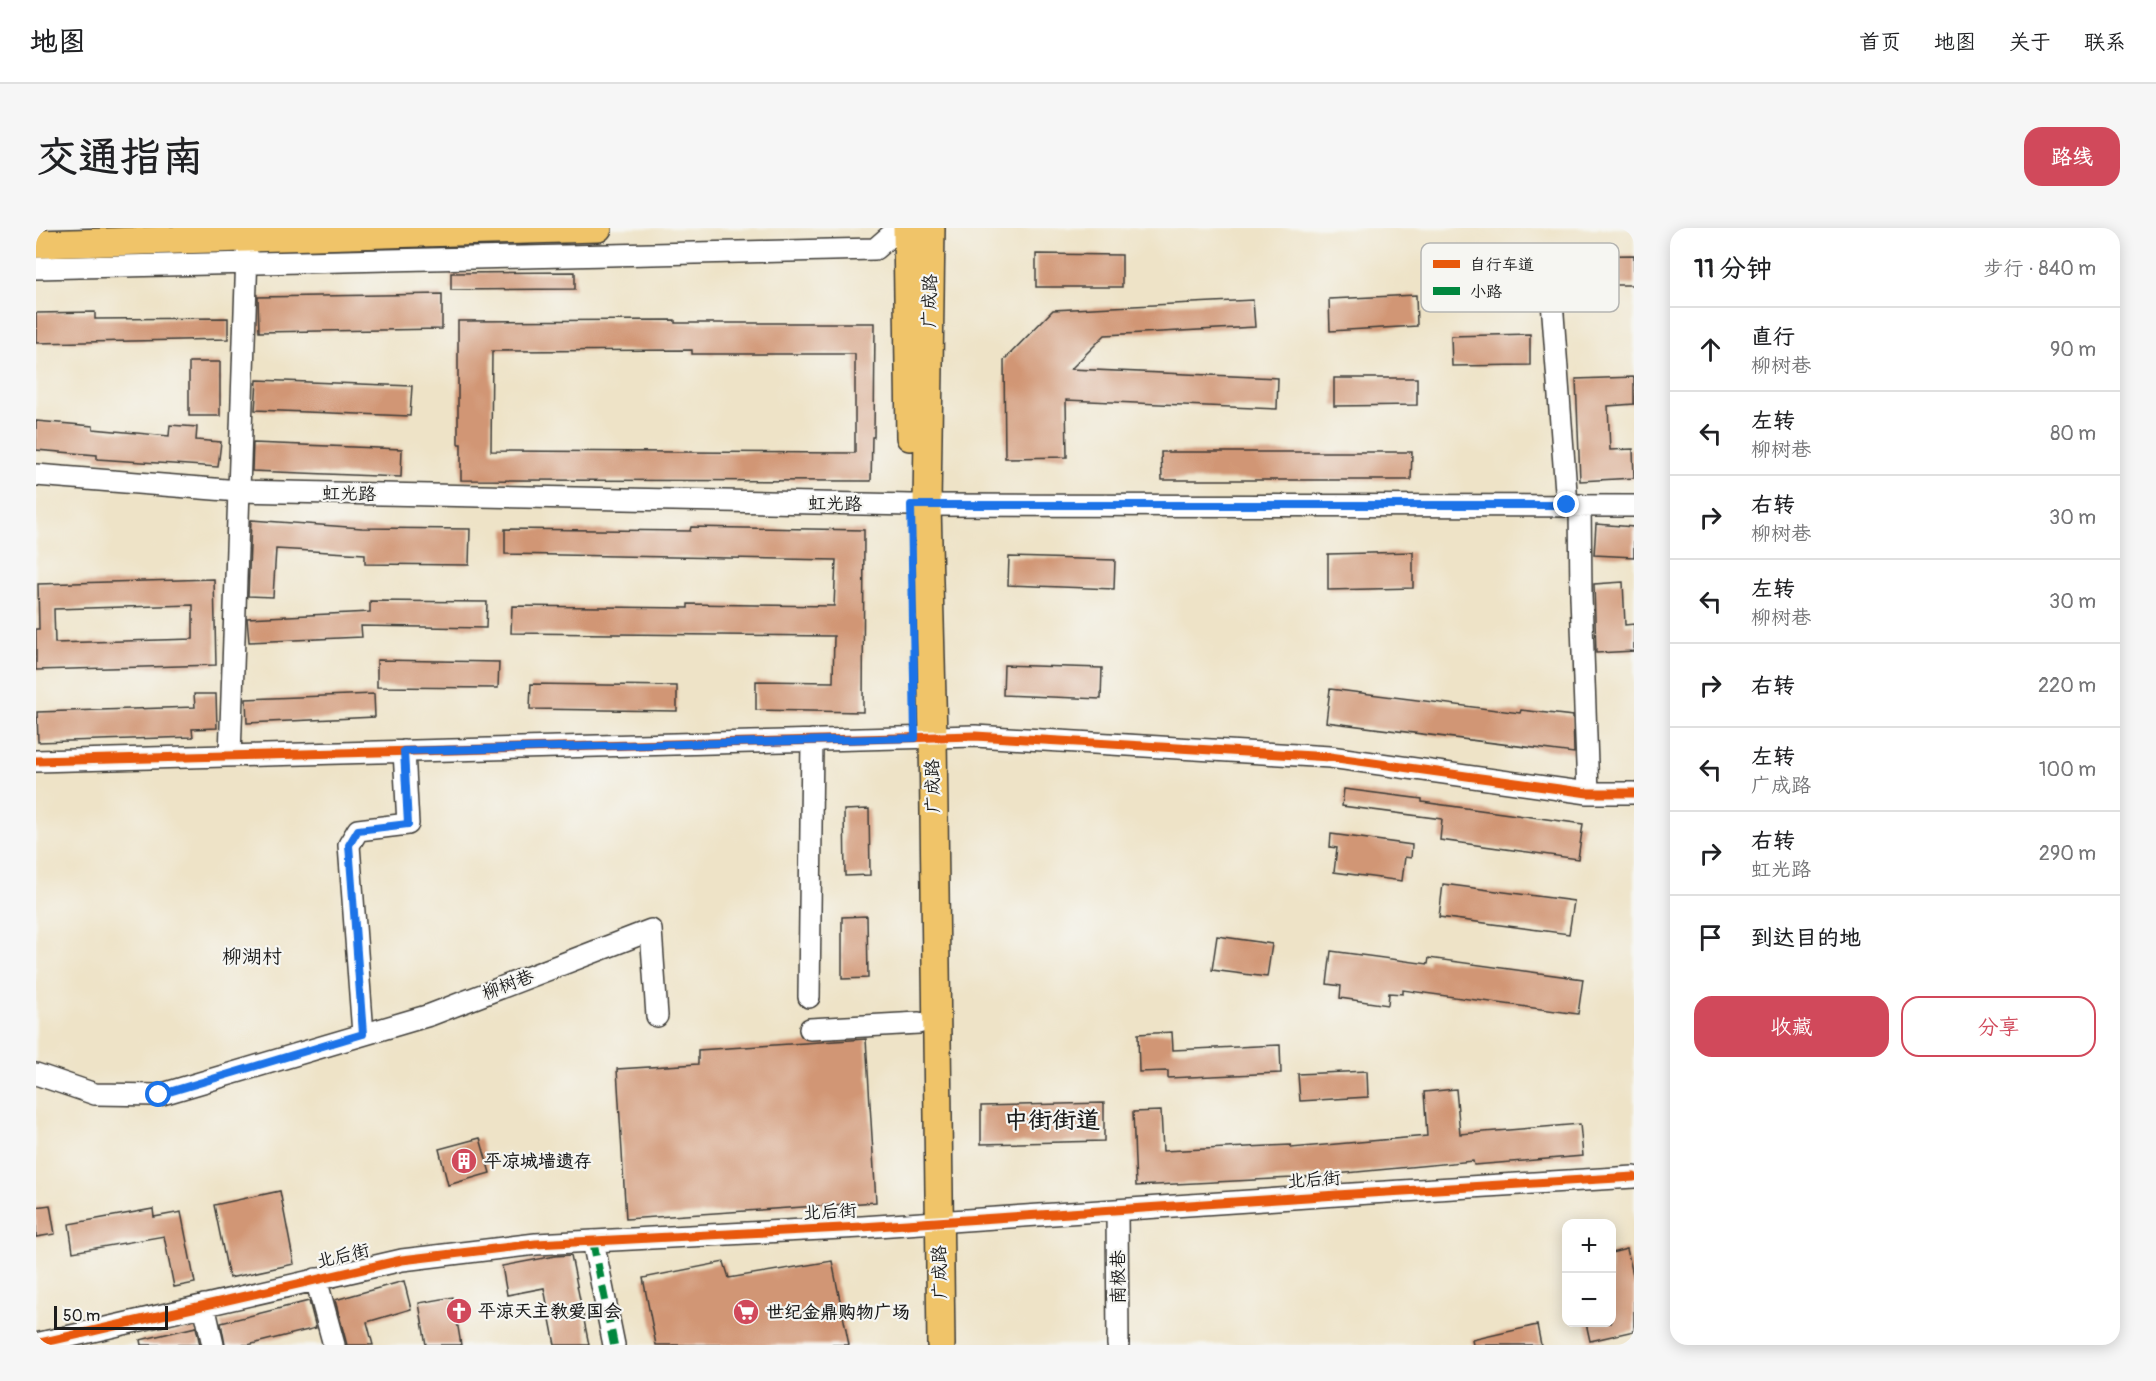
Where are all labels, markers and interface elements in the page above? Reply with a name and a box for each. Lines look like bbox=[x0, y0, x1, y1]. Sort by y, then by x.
text: 地图 bbox=[30, 25, 86, 60]
text: 首页 bbox=[1859, 29, 1901, 56]
text: 地图 bbox=[1934, 29, 1976, 56]
text: 关于 bbox=[2009, 29, 2051, 56]
text: 联系 bbox=[2084, 29, 2126, 56]
button: 路线 bbox=[2024, 127, 2120, 186]
text: 交通指南 bbox=[36, 132, 204, 184]
legend bbox=[1421, 243, 1619, 312]
text: 11 分钟 bbox=[1694, 253, 1772, 285]
text: 自行车道 bbox=[1470, 255, 1534, 275]
text: 步行 · 840 m bbox=[1983, 256, 2096, 281]
street label: 广成路 bbox=[918, 274, 942, 328]
text: 小路 bbox=[1470, 282, 1502, 302]
text: 直行 bbox=[1751, 323, 1795, 351]
icon: ahead bbox=[1694, 333, 1727, 366]
text: 90 m bbox=[2050, 337, 2096, 362]
text: 柳树巷 bbox=[1751, 353, 1811, 378]
text: 左转 bbox=[1751, 407, 1795, 435]
icon: left bbox=[1694, 417, 1727, 450]
text: 80 m bbox=[2050, 421, 2096, 446]
text: 柳树巷 bbox=[1751, 437, 1811, 462]
street label: 虹光路 bbox=[322, 482, 376, 506]
route end bbox=[1553, 491, 1579, 517]
text: 右转 bbox=[1751, 491, 1795, 519]
street label: 虹光路 bbox=[808, 492, 862, 516]
icon: right bbox=[1694, 501, 1727, 534]
text: 30 m bbox=[2049, 505, 2096, 530]
text: 柳树巷 bbox=[1751, 521, 1811, 546]
text: 左转 bbox=[1751, 575, 1795, 603]
icon: left bbox=[1694, 585, 1727, 618]
text: 30 m bbox=[2049, 589, 2096, 614]
text: 柳树巷 bbox=[1751, 605, 1811, 630]
icon: right bbox=[1694, 669, 1727, 702]
text: 右转 bbox=[1751, 672, 1795, 700]
text: 220 m bbox=[2038, 673, 2096, 698]
text: 左转 bbox=[1751, 743, 1795, 771]
icon: left bbox=[1694, 753, 1727, 786]
text: 100 m bbox=[2039, 757, 2096, 782]
street label: 广成路 bbox=[921, 759, 945, 813]
text: 广成路 bbox=[1751, 773, 1811, 798]
text: 右转 bbox=[1751, 827, 1795, 855]
icon: right bbox=[1694, 837, 1727, 870]
text: 290 m bbox=[2039, 841, 2096, 866]
text: 虹光路 bbox=[1751, 857, 1811, 882]
icon: arrive bbox=[1694, 921, 1727, 954]
text: 到达目的地 bbox=[1751, 924, 1861, 952]
district label: 柳湖村 bbox=[222, 944, 282, 969]
street label: 柳树巷 bbox=[479, 965, 537, 1005]
button: 收藏 bbox=[1694, 996, 1889, 1057]
button: 分享 bbox=[1901, 996, 2096, 1057]
route start bbox=[145, 1081, 171, 1107]
district label: 中街街道 bbox=[1004, 1106, 1100, 1135]
building icon: 平凉城墙遗存 bbox=[449, 1146, 479, 1176]
place label: 平凉城墙遗存 bbox=[484, 1150, 592, 1173]
street label: 北后街 bbox=[1286, 1167, 1342, 1193]
street label: 北后街 bbox=[802, 1199, 858, 1225]
map controls bbox=[1562, 1219, 1616, 1327]
button: + bbox=[1562, 1219, 1616, 1273]
street label: 北后街 bbox=[314, 1239, 372, 1273]
street label: 广成路 bbox=[928, 1245, 952, 1299]
street label: 南极巷 bbox=[1107, 1250, 1130, 1304]
button: − bbox=[1562, 1273, 1616, 1327]
church icon: 平涼天主教爱国会 bbox=[444, 1296, 474, 1326]
supermarket icon: 世纪金鼎购物广场 bbox=[731, 1297, 761, 1327]
place label: 平涼天主教爱国会 bbox=[478, 1300, 622, 1323]
place label: 世纪金鼎购物广场 bbox=[766, 1301, 910, 1324]
scale bar bbox=[54, 1303, 168, 1330]
text: 50 m bbox=[63, 1306, 100, 1326]

